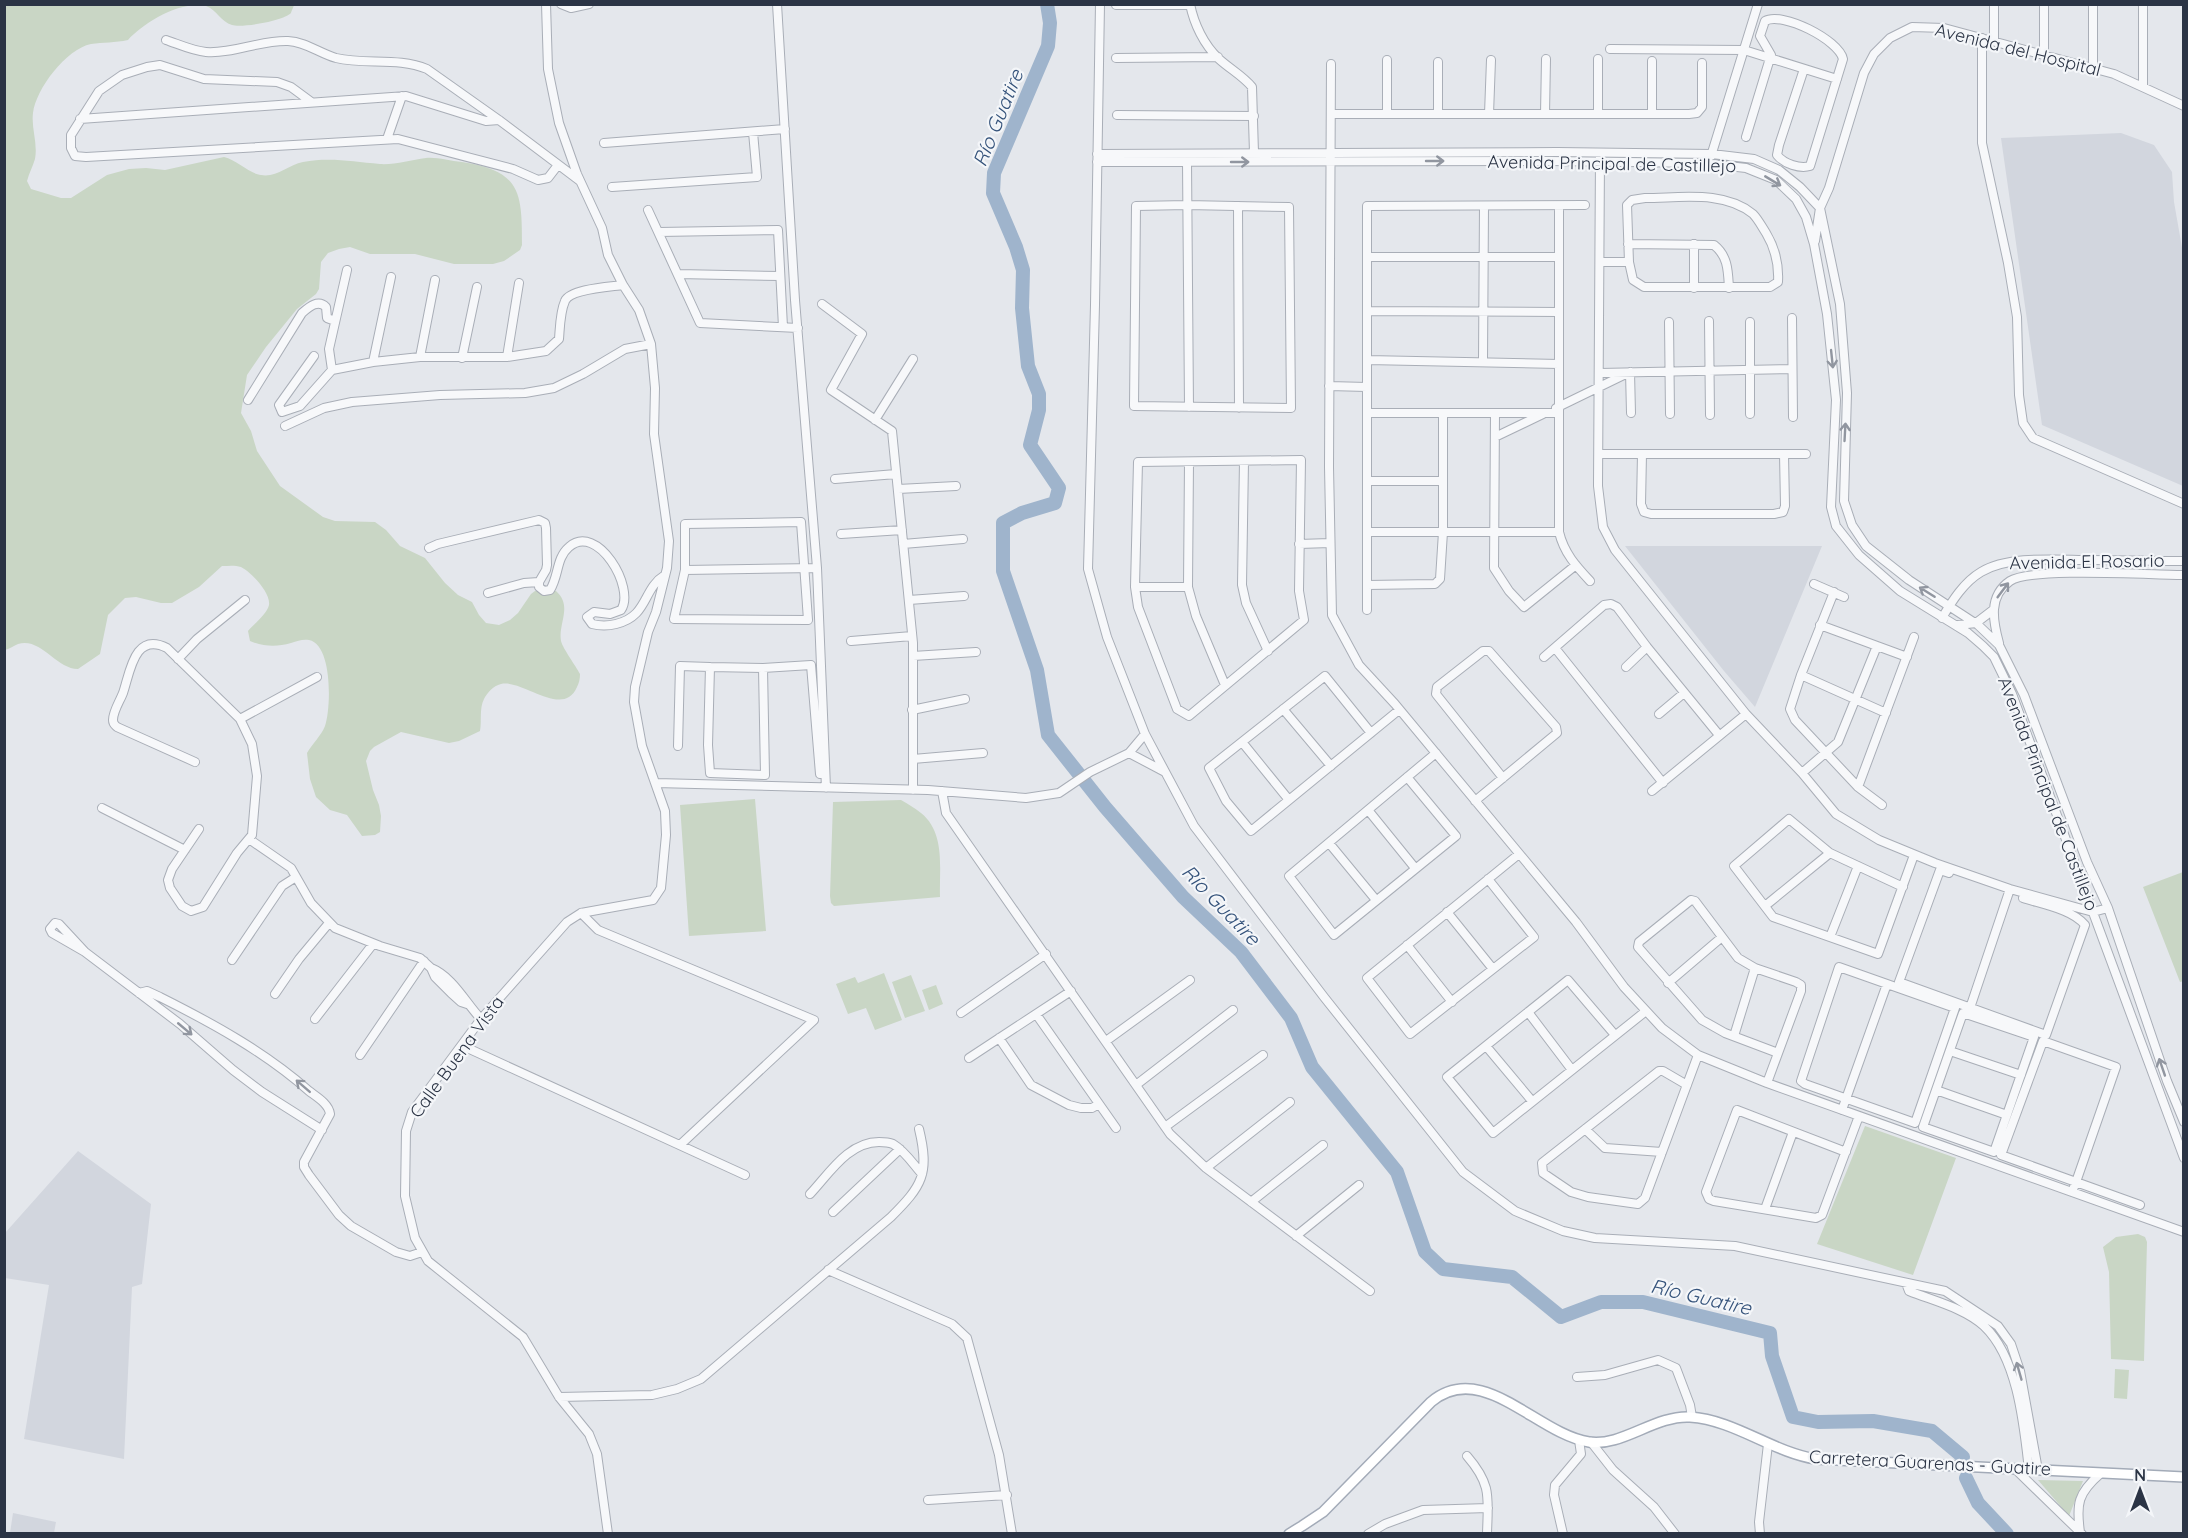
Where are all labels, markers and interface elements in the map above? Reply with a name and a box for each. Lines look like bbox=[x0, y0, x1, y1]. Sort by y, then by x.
street label: Avenida del Hospital bbox=[1933, 18, 2103, 81]
water label: Río Guatire bbox=[967, 65, 1029, 170]
street label: Avenida Principal de Castillejo bbox=[1487, 150, 1737, 177]
one-way arrow bbox=[1424, 155, 1444, 167]
one-way arrow bbox=[1229, 156, 1249, 168]
one-way arrow bbox=[1765, 174, 1782, 187]
one-way arrow bbox=[1827, 349, 1838, 369]
one-way arrow bbox=[1839, 423, 1850, 443]
street label: Avenida El Rosario bbox=[2009, 549, 2165, 574]
one-way arrow bbox=[1997, 582, 2009, 598]
one-way arrow bbox=[1918, 585, 1935, 598]
street label: Avenida Principal de Castillejo bbox=[1993, 674, 2104, 914]
water label: Río Guatire bbox=[1177, 859, 1266, 951]
street label: Calle Buena Vista bbox=[405, 991, 509, 1122]
one-way arrow bbox=[177, 1022, 193, 1035]
one-way arrow bbox=[2156, 1058, 2167, 1077]
one-way arrow bbox=[295, 1079, 311, 1092]
water label: Río Guatire bbox=[1648, 1273, 1754, 1320]
one-way arrow bbox=[2013, 1362, 2024, 1381]
street label: Carretera Guarenas - Guatire bbox=[1808, 1445, 2052, 1480]
north arrow bbox=[2110, 1460, 2170, 1520]
text: N bbox=[2134, 1465, 2146, 1485]

